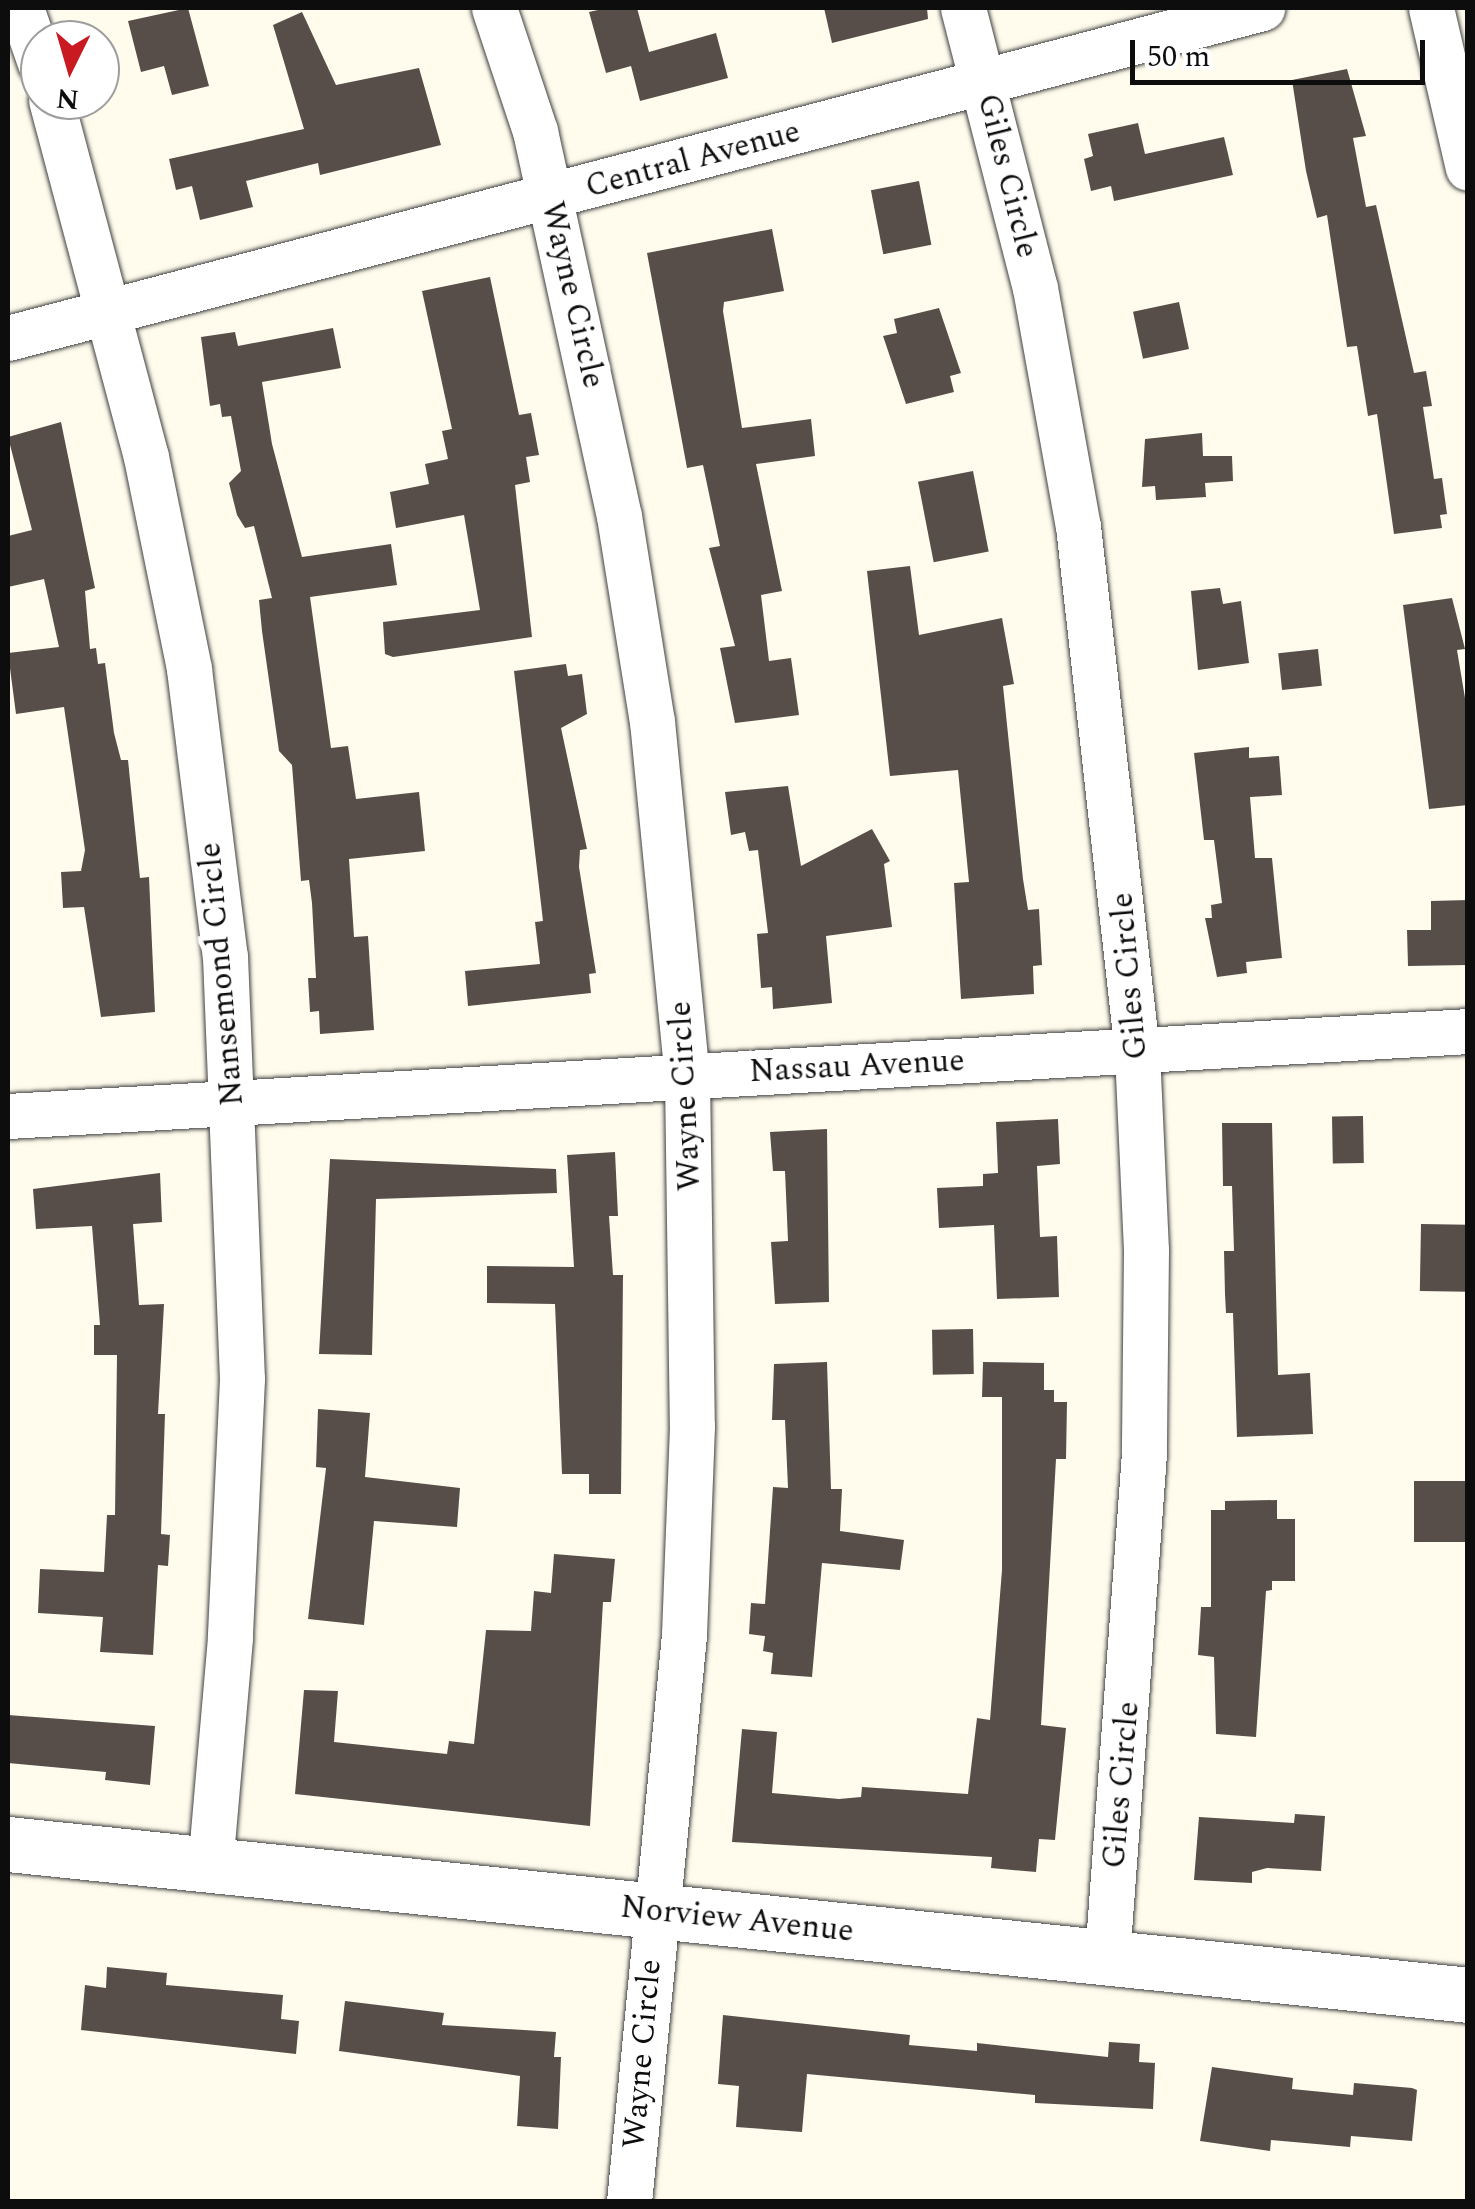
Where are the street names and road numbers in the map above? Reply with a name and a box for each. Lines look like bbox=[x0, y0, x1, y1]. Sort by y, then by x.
street label: Giles Circle bbox=[968, 90, 1046, 262]
street label: Central Avenue bbox=[582, 113, 804, 207]
street label: Wayne Circle bbox=[532, 198, 612, 392]
street label: Nansemond Circle bbox=[191, 841, 253, 1107]
street label: Giles Circle bbox=[1104, 891, 1156, 1061]
street label: Wayne Circle bbox=[662, 1000, 710, 1192]
street label: Nassau Avenue bbox=[748, 1042, 966, 1092]
street label: Giles Circle bbox=[1096, 1700, 1148, 1870]
street label: Norview Avenue bbox=[619, 1889, 855, 1951]
street label: Wayne Circle bbox=[616, 1958, 670, 2150]

